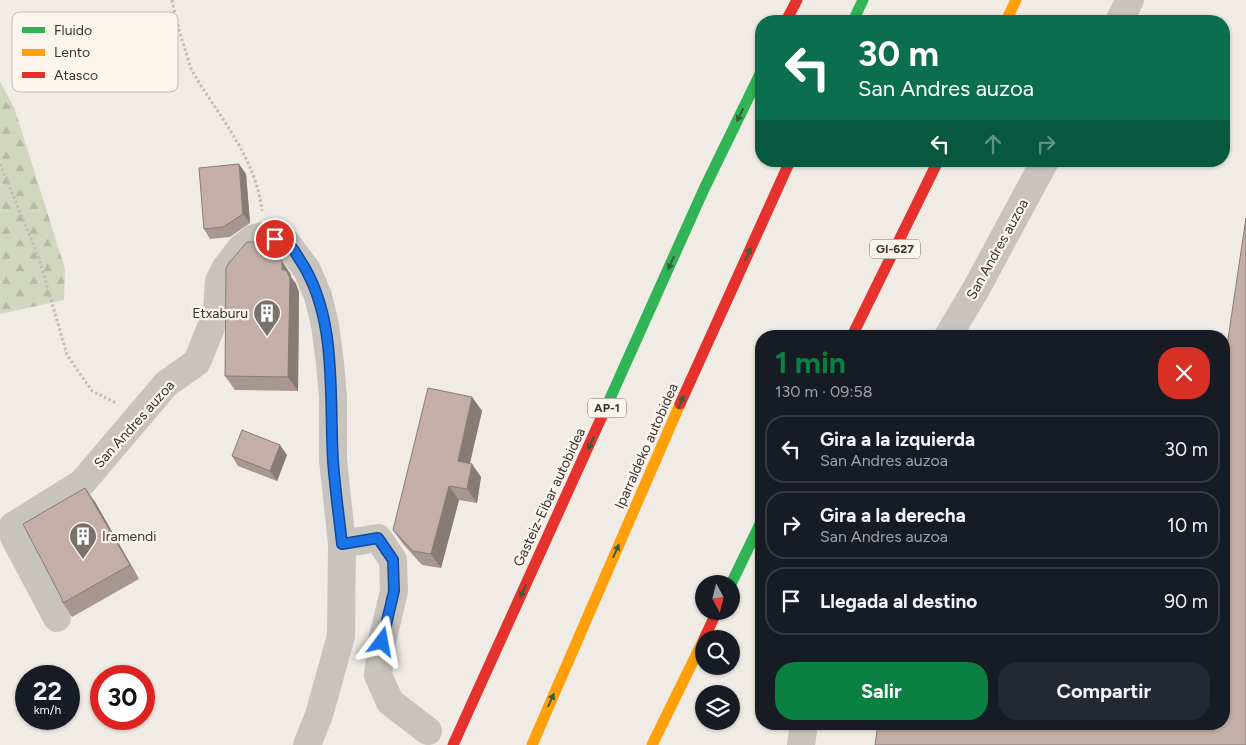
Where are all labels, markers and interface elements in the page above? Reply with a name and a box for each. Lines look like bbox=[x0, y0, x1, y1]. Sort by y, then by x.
legend bbox=[12, 12, 178, 92]
text: Fluido bbox=[54, 22, 92, 39]
text: 30 m bbox=[858, 33, 939, 75]
icon: left bbox=[775, 35, 840, 100]
text: Lento bbox=[54, 44, 90, 61]
text: Atasco bbox=[54, 67, 98, 84]
text: San Andres auzoa bbox=[858, 75, 1034, 102]
one-way arrow bbox=[736, 108, 744, 123]
icon: left bbox=[926, 130, 954, 158]
icon: ahead bbox=[979, 130, 1007, 158]
icon: right bbox=[1032, 130, 1060, 158]
street label: San Andres auzoa bbox=[963, 196, 1032, 302]
pin bbox=[254, 218, 296, 260]
icon: arrive bbox=[261, 225, 289, 253]
road number: GI-627 bbox=[870, 240, 920, 258]
one-way arrow bbox=[745, 247, 753, 261]
one-way arrow bbox=[667, 256, 675, 270]
building icon: Etxaburu bbox=[252, 298, 282, 337]
place label: Etxaburu bbox=[192, 305, 248, 322]
text: 1 min bbox=[775, 344, 846, 381]
button: close bbox=[1158, 347, 1210, 399]
street label: San Andres auzoa bbox=[91, 377, 178, 472]
street label: Iparraldeko autobidea bbox=[611, 381, 682, 512]
text: 130 m · 09:58 bbox=[775, 382, 873, 401]
one-way arrow bbox=[678, 395, 686, 409]
road number: AP-1 bbox=[588, 398, 626, 418]
street label: Gasteiz-Eibar autobidea bbox=[510, 425, 589, 569]
text: Gira a la izquierda bbox=[820, 428, 975, 451]
icon: left bbox=[777, 435, 805, 463]
one-way arrow bbox=[586, 436, 594, 450]
text: 30 m bbox=[1165, 438, 1208, 461]
text: San Andres auzoa bbox=[820, 451, 948, 470]
text: Gira a la derecha bbox=[820, 504, 966, 527]
icon: right bbox=[777, 511, 805, 539]
text: 10 m bbox=[1167, 514, 1208, 537]
building icon: Iramendi bbox=[68, 521, 98, 560]
text: San Andres auzoa bbox=[820, 527, 948, 546]
place label: Iramendi bbox=[102, 528, 157, 545]
one-way arrow bbox=[613, 544, 621, 558]
north arrow bbox=[695, 575, 740, 620]
map controls bbox=[695, 575, 740, 730]
one-way arrow bbox=[519, 584, 527, 598]
icon: arrive bbox=[777, 587, 805, 615]
text: Llegada al destino bbox=[820, 590, 977, 613]
text: 90 m bbox=[1164, 590, 1208, 613]
position arrow bbox=[355, 615, 407, 667]
button: search bbox=[695, 630, 740, 675]
button: Salir bbox=[775, 662, 988, 720]
button: Compartir bbox=[998, 662, 1210, 720]
speed limit sign: 30 bbox=[90, 665, 155, 730]
text: 22 bbox=[33, 676, 62, 706]
button: layers bbox=[695, 685, 740, 730]
one-way arrow bbox=[548, 693, 556, 707]
text: km/h bbox=[34, 703, 61, 717]

